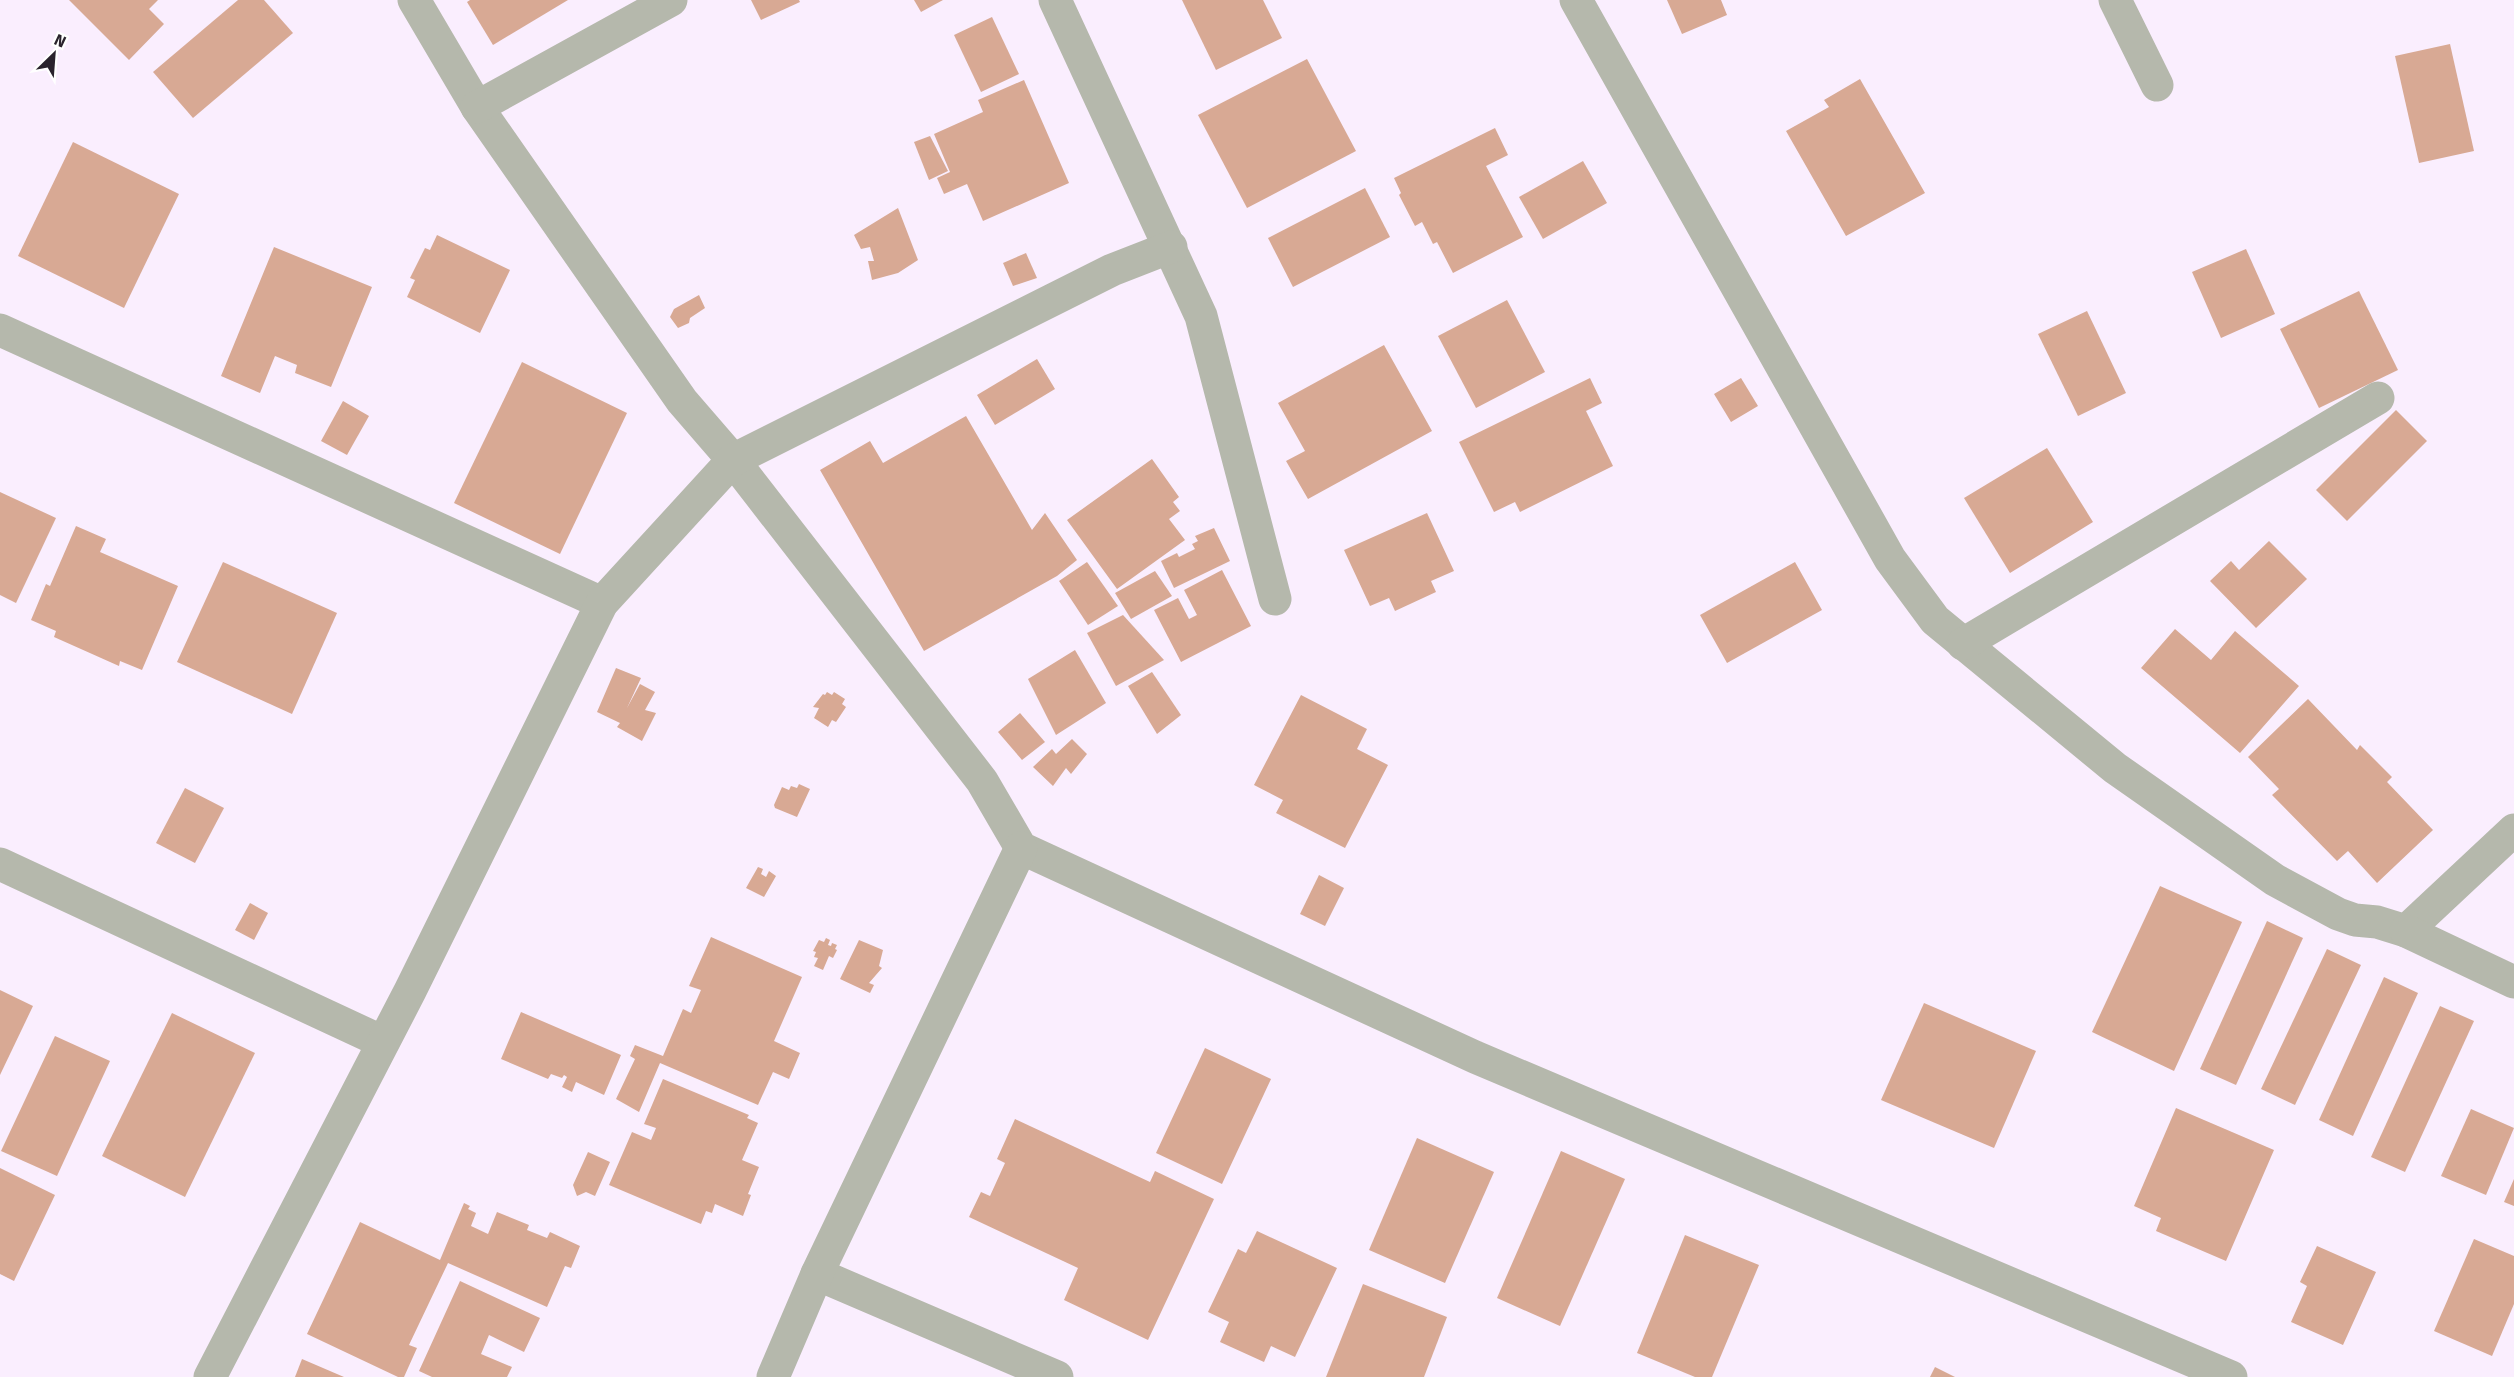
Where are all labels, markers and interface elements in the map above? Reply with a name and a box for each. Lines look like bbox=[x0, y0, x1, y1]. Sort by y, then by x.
north arrow bbox=[24, 24, 84, 84]
text: N bbox=[51, 30, 69, 52]

